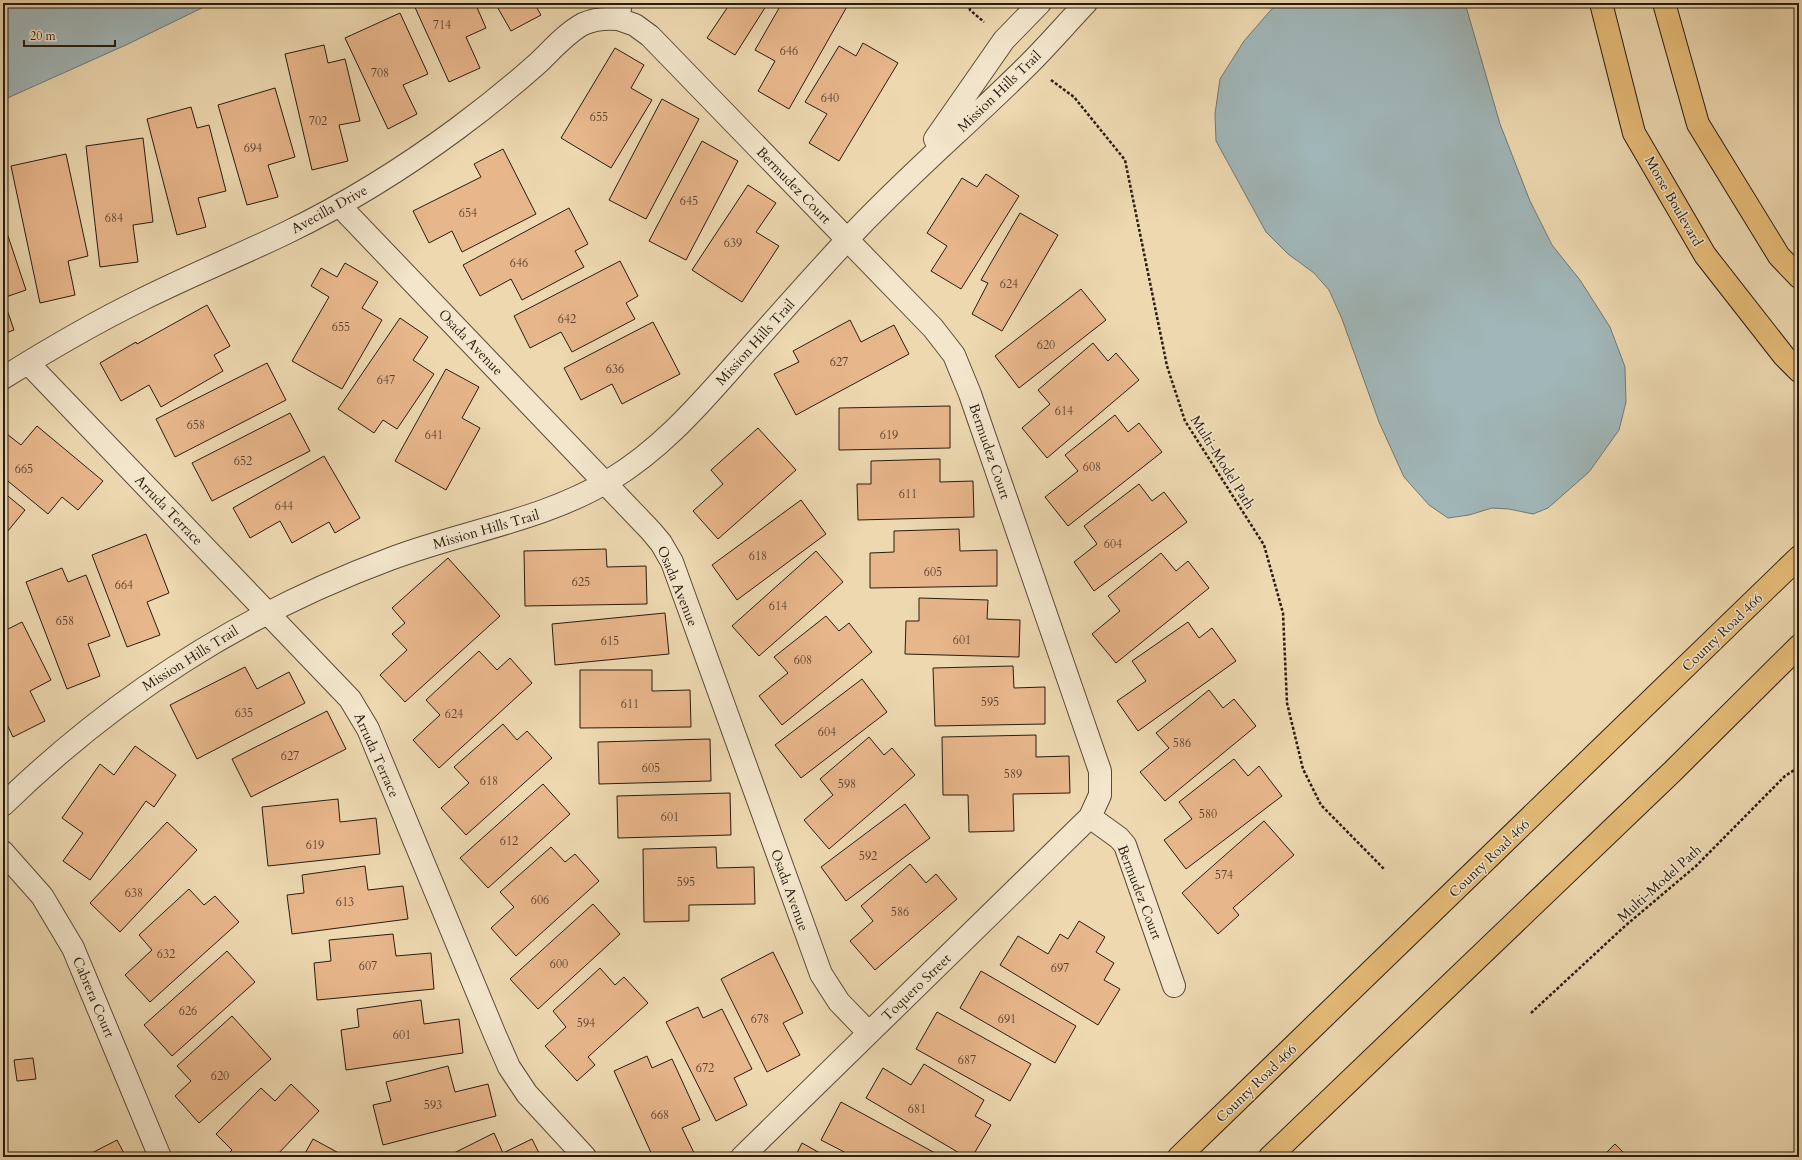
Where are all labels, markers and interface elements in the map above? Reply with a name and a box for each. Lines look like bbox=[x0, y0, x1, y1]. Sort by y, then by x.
house number: 714 bbox=[433, 17, 451, 33]
scale bar bbox=[24, 22, 115, 48]
text: 20 m bbox=[30, 28, 57, 44]
house number: 646 bbox=[780, 43, 798, 59]
street label: Mission Hills Trail bbox=[953, 46, 1046, 136]
house number: 708 bbox=[371, 65, 389, 81]
house number: 640 bbox=[821, 90, 839, 106]
house number: 655 bbox=[590, 109, 608, 125]
house number: 702 bbox=[309, 113, 327, 129]
house number: 694 bbox=[244, 140, 262, 156]
street label: Bermudez Court bbox=[752, 143, 836, 228]
street label: Morse Boulevard bbox=[1640, 153, 1707, 250]
street label: Avecilla Drive bbox=[288, 181, 371, 238]
house number: 645 bbox=[680, 193, 698, 209]
house number: 654 bbox=[459, 205, 477, 221]
house number: 684 bbox=[105, 210, 123, 226]
house number: 639 bbox=[724, 235, 742, 251]
house number: 646 bbox=[510, 255, 528, 271]
house number: 624 bbox=[1000, 276, 1018, 292]
street label: Mission Hills Trail bbox=[712, 295, 799, 390]
street label: Osada Avenue bbox=[434, 305, 507, 380]
house number: 642 bbox=[558, 311, 576, 327]
house number: 655 bbox=[332, 319, 350, 335]
house number: 620 bbox=[1037, 337, 1055, 353]
house number: 627 bbox=[830, 354, 848, 370]
house number: 636 bbox=[606, 361, 624, 377]
house number: 647 bbox=[377, 372, 395, 388]
street label: Bermudez Court bbox=[964, 401, 1015, 502]
house number: 614 bbox=[1055, 403, 1073, 419]
street label: Multi-Model Path bbox=[1186, 412, 1259, 513]
house number: 658 bbox=[187, 417, 205, 433]
house number: 641 bbox=[425, 427, 443, 443]
house number: 619 bbox=[880, 427, 898, 443]
house number: 652 bbox=[234, 453, 252, 469]
house number: 608 bbox=[1083, 459, 1101, 475]
house number: 665 bbox=[15, 461, 33, 477]
street label: Arruda Terrace bbox=[130, 471, 207, 550]
house number: 611 bbox=[899, 486, 917, 502]
house number: 644 bbox=[275, 498, 293, 514]
street label: Mission Hills Trail bbox=[431, 505, 542, 554]
house number: 604 bbox=[1104, 536, 1122, 552]
street label: Osada Avenue bbox=[653, 543, 702, 629]
house number: 618 bbox=[749, 548, 767, 564]
house number: 605 bbox=[924, 564, 942, 580]
house number: 625 bbox=[572, 574, 590, 590]
house number: 664 bbox=[115, 577, 133, 593]
street label: County Road 466 bbox=[1678, 589, 1767, 676]
house number: 614 bbox=[769, 598, 787, 614]
house number: 658 bbox=[56, 613, 74, 629]
street label: Mission Hills Trail bbox=[139, 621, 242, 696]
house number: 601 bbox=[953, 632, 971, 648]
house number: 615 bbox=[601, 633, 619, 649]
house number: 608 bbox=[794, 652, 812, 668]
house number: 595 bbox=[981, 694, 999, 710]
house number: 611 bbox=[621, 696, 639, 712]
house number: 635 bbox=[235, 705, 253, 721]
house number: 624 bbox=[445, 706, 463, 722]
street label: Arruda Terrace bbox=[349, 710, 404, 801]
house number: 604 bbox=[818, 724, 836, 740]
house number: 586 bbox=[1173, 735, 1191, 751]
house number: 627 bbox=[281, 748, 299, 764]
house number: 605 bbox=[642, 760, 660, 776]
house number: 589 bbox=[1004, 766, 1022, 782]
house number: 618 bbox=[480, 773, 498, 789]
house number: 598 bbox=[838, 776, 856, 792]
house number: 580 bbox=[1199, 806, 1217, 822]
house number: 601 bbox=[661, 809, 679, 825]
street label: County Road 466 bbox=[1445, 815, 1534, 902]
house number: 612 bbox=[500, 833, 518, 849]
house number: 619 bbox=[306, 837, 324, 853]
street label: Multi-Model Path bbox=[1613, 840, 1706, 926]
street label: Bermudez Court bbox=[1113, 842, 1166, 943]
street label: Osada Avenue bbox=[766, 847, 813, 934]
house number: 592 bbox=[859, 848, 877, 864]
house number: 574 bbox=[1215, 867, 1233, 883]
house number: 595 bbox=[677, 874, 695, 890]
house number: 638 bbox=[125, 885, 143, 901]
house number: 606 bbox=[531, 892, 549, 908]
house number: 613 bbox=[336, 894, 354, 910]
house number: 586 bbox=[891, 904, 909, 920]
house number: 632 bbox=[157, 946, 175, 962]
street label: Toquero Street bbox=[878, 949, 956, 1025]
street label: Cabrera Court bbox=[68, 954, 119, 1041]
house number: 600 bbox=[550, 956, 568, 972]
house number: 607 bbox=[359, 958, 377, 974]
house number: 697 bbox=[1051, 960, 1069, 976]
house number: 626 bbox=[179, 1003, 197, 1019]
house number: 678 bbox=[751, 1011, 769, 1027]
house number: 691 bbox=[998, 1011, 1016, 1027]
house number: 594 bbox=[577, 1015, 595, 1031]
house number: 601 bbox=[393, 1027, 411, 1043]
street label: County Road 466 bbox=[1212, 1040, 1301, 1127]
house number: 687 bbox=[958, 1052, 976, 1068]
house number: 672 bbox=[696, 1060, 714, 1076]
house number: 620 bbox=[211, 1068, 229, 1084]
house number: 593 bbox=[424, 1097, 442, 1113]
house number: 681 bbox=[908, 1101, 926, 1117]
house number: 668 bbox=[651, 1107, 669, 1123]

